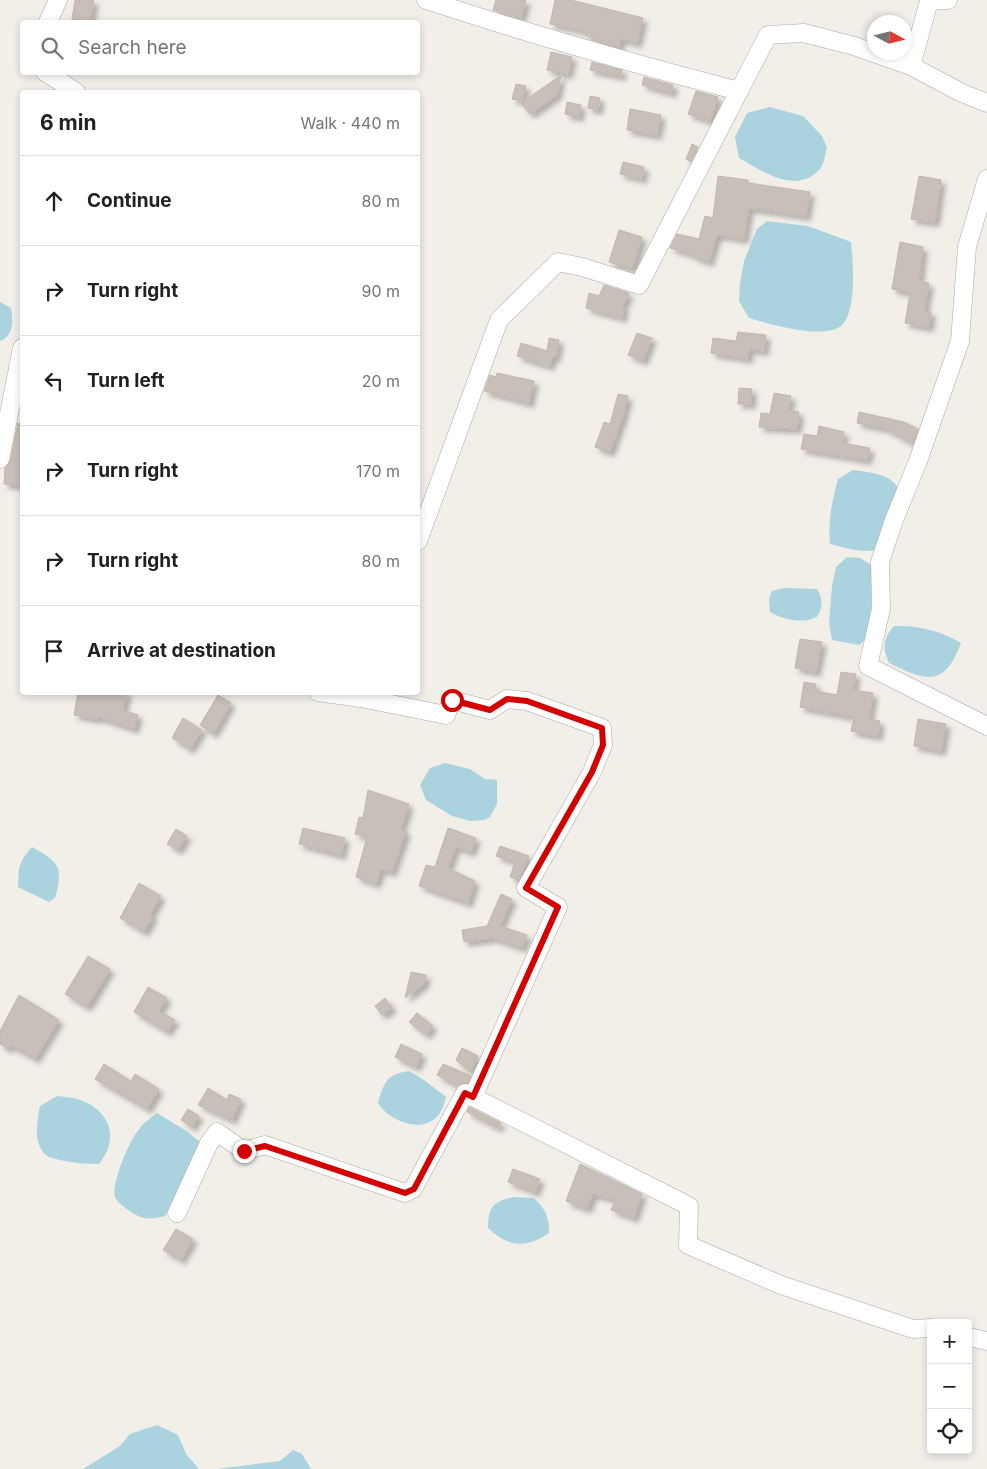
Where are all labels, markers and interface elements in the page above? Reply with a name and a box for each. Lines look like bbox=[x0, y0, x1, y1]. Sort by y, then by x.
north arrow bbox=[867, 15, 912, 60]
search box bbox=[20, 20, 420, 75]
icon: search bbox=[38, 34, 66, 62]
text: Search here bbox=[78, 36, 187, 59]
text: 6 min bbox=[40, 110, 97, 135]
text: Walk · 440 m bbox=[301, 113, 400, 133]
icon: ahead bbox=[40, 187, 68, 215]
text: Continue bbox=[87, 189, 172, 212]
text: 80 m bbox=[361, 191, 400, 211]
icon: right bbox=[40, 277, 68, 305]
text: Turn right bbox=[87, 279, 178, 302]
text: 90 m bbox=[361, 281, 400, 301]
icon: left bbox=[40, 367, 68, 395]
text: Turn left bbox=[87, 369, 165, 392]
text: 20 m bbox=[362, 371, 400, 391]
icon: right bbox=[40, 457, 68, 485]
text: Turn right bbox=[87, 459, 178, 482]
text: 170 m bbox=[356, 461, 400, 481]
icon: right bbox=[40, 547, 68, 575]
text: Turn right bbox=[87, 549, 178, 572]
text: 80 m bbox=[361, 551, 400, 571]
icon: arrive bbox=[40, 637, 68, 665]
text: Arrive at destination bbox=[87, 639, 276, 662]
route start bbox=[441, 689, 464, 712]
route end bbox=[233, 1140, 256, 1163]
map controls bbox=[927, 1319, 972, 1454]
button: + bbox=[927, 1319, 972, 1364]
button: − bbox=[927, 1364, 972, 1409]
button: locate bbox=[927, 1409, 972, 1454]

